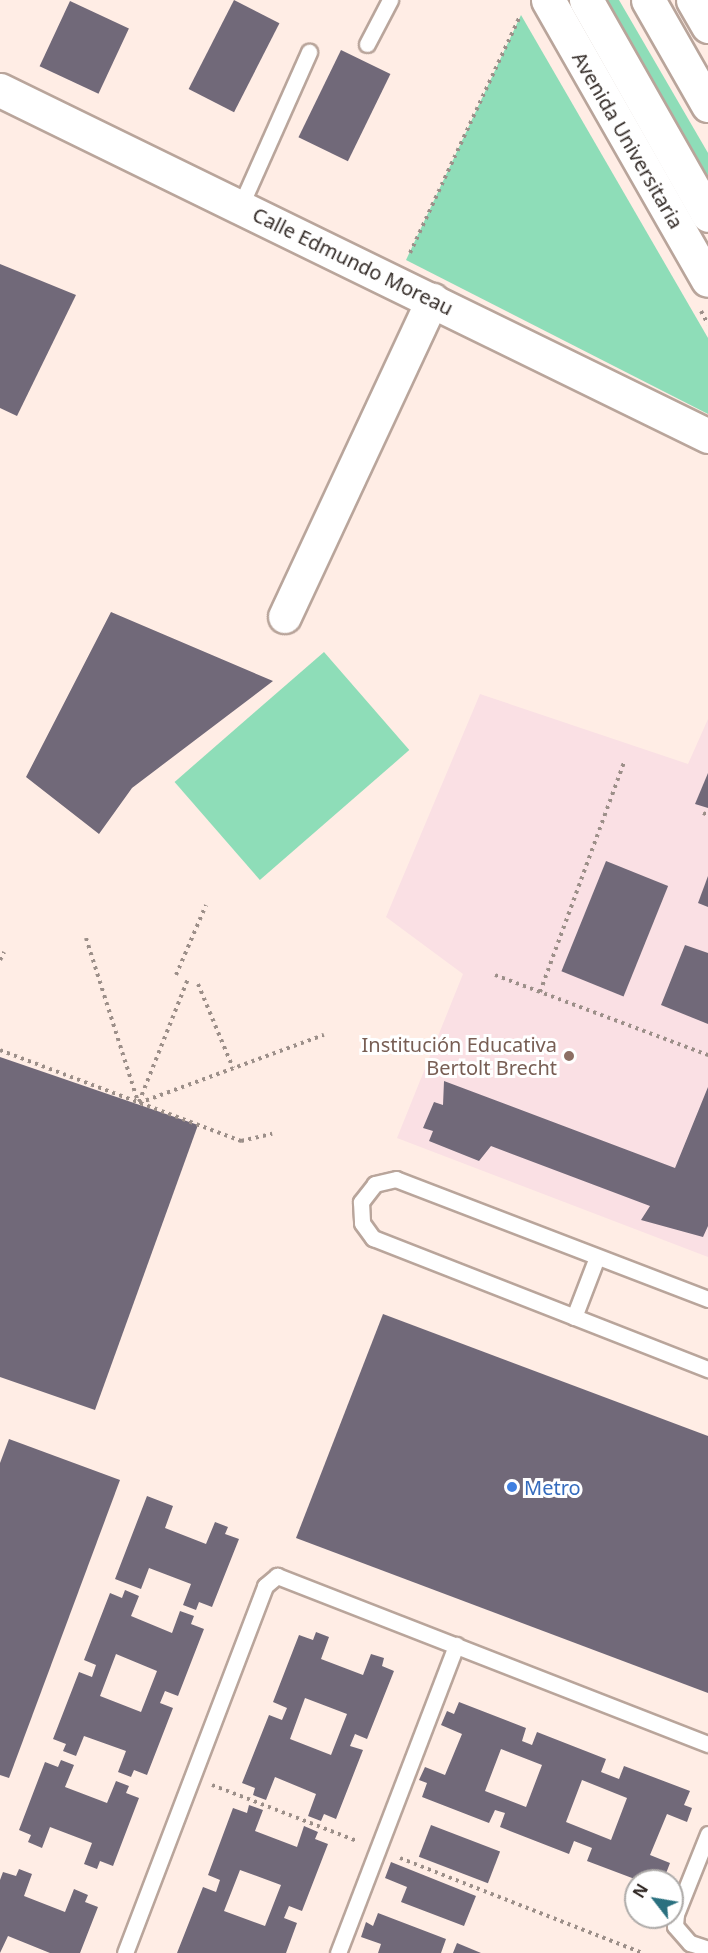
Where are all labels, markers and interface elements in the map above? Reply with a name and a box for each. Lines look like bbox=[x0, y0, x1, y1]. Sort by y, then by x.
street label: Avenida Universitaria bbox=[568, 47, 688, 233]
street label: Calle Edmundo Moreau bbox=[249, 202, 457, 320]
place label: Institución Educativa Bertolt Brecht bbox=[362, 1032, 557, 1079]
marker: Institución Educativa Bertolt Brecht bbox=[562, 1049, 576, 1063]
place label: Metro bbox=[524, 1475, 581, 1499]
marker: Metro bbox=[505, 1480, 519, 1494]
north arrow bbox=[624, 1869, 684, 1929]
text: N bbox=[628, 1880, 653, 1902]

